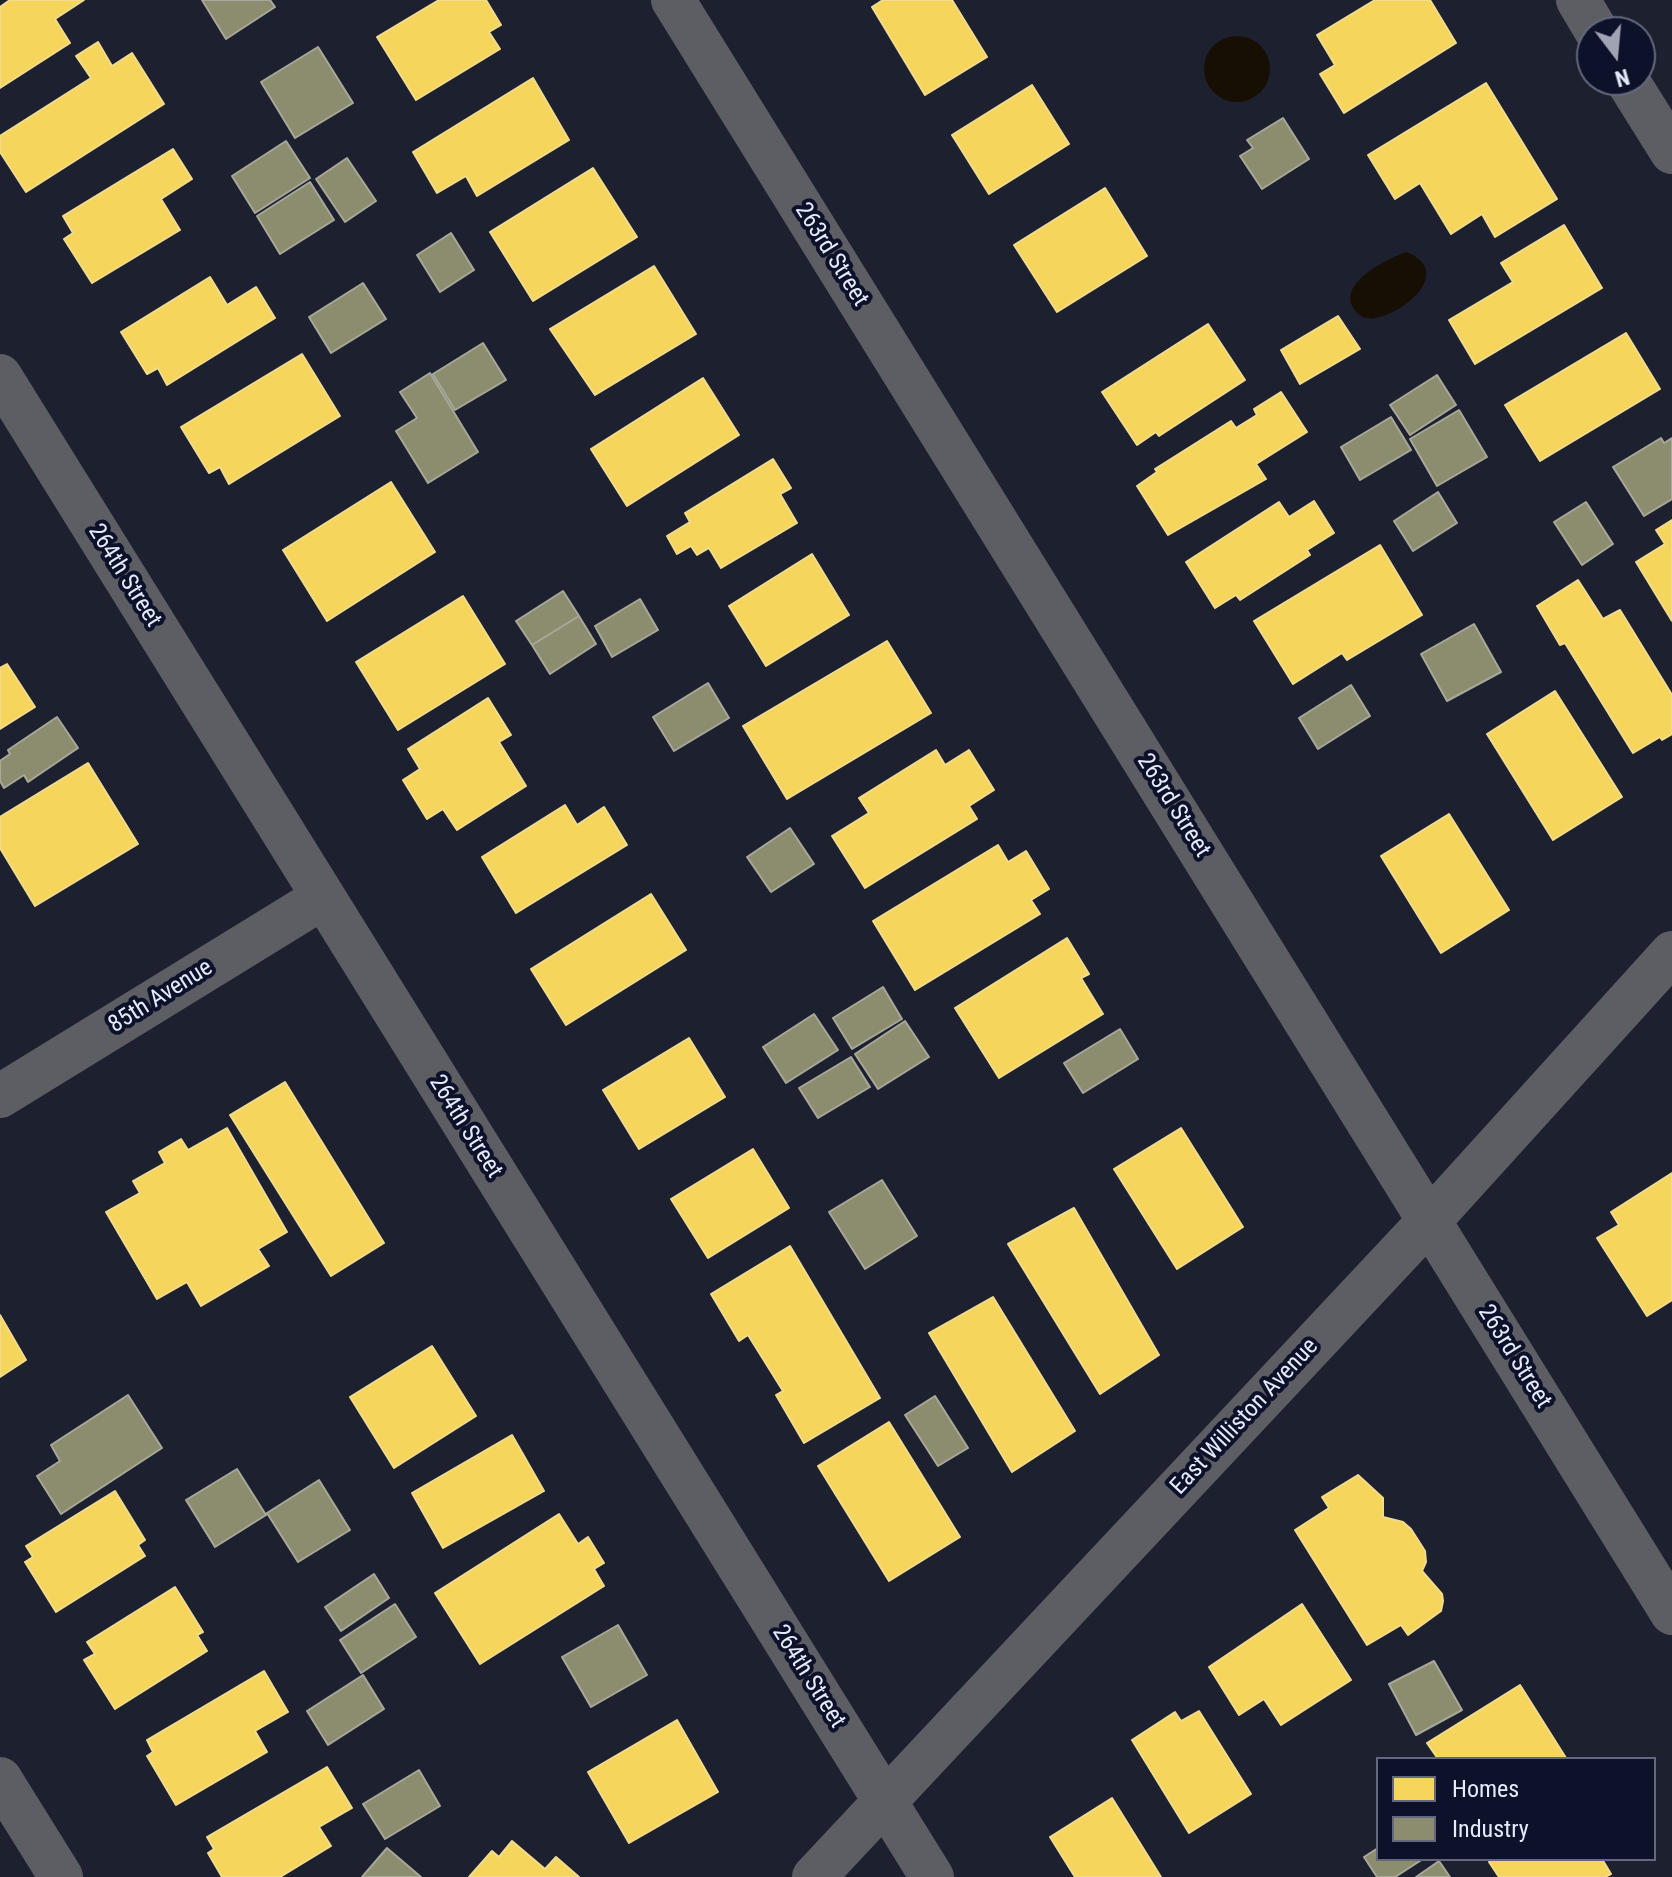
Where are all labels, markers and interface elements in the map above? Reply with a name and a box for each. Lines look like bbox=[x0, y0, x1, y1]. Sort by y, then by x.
north arrow bbox=[1576, 16, 1656, 96]
text: N bbox=[1612, 64, 1632, 92]
street label: 263rd Street bbox=[788, 198, 874, 312]
street label: 264th Street bbox=[81, 519, 167, 633]
street label: 263rd Street bbox=[1130, 749, 1216, 863]
street label: 85th Avenue bbox=[104, 954, 218, 1040]
street label: 264th Street bbox=[422, 1070, 508, 1184]
street label: 263rd Street bbox=[1471, 1300, 1557, 1414]
street label: East Williston Avenue bbox=[1165, 1333, 1325, 1501]
street label: 264th Street bbox=[765, 1620, 851, 1734]
legend bbox=[1376, 1757, 1656, 1861]
text: Homes bbox=[1452, 1775, 1519, 1803]
text: Industry bbox=[1452, 1815, 1529, 1843]

